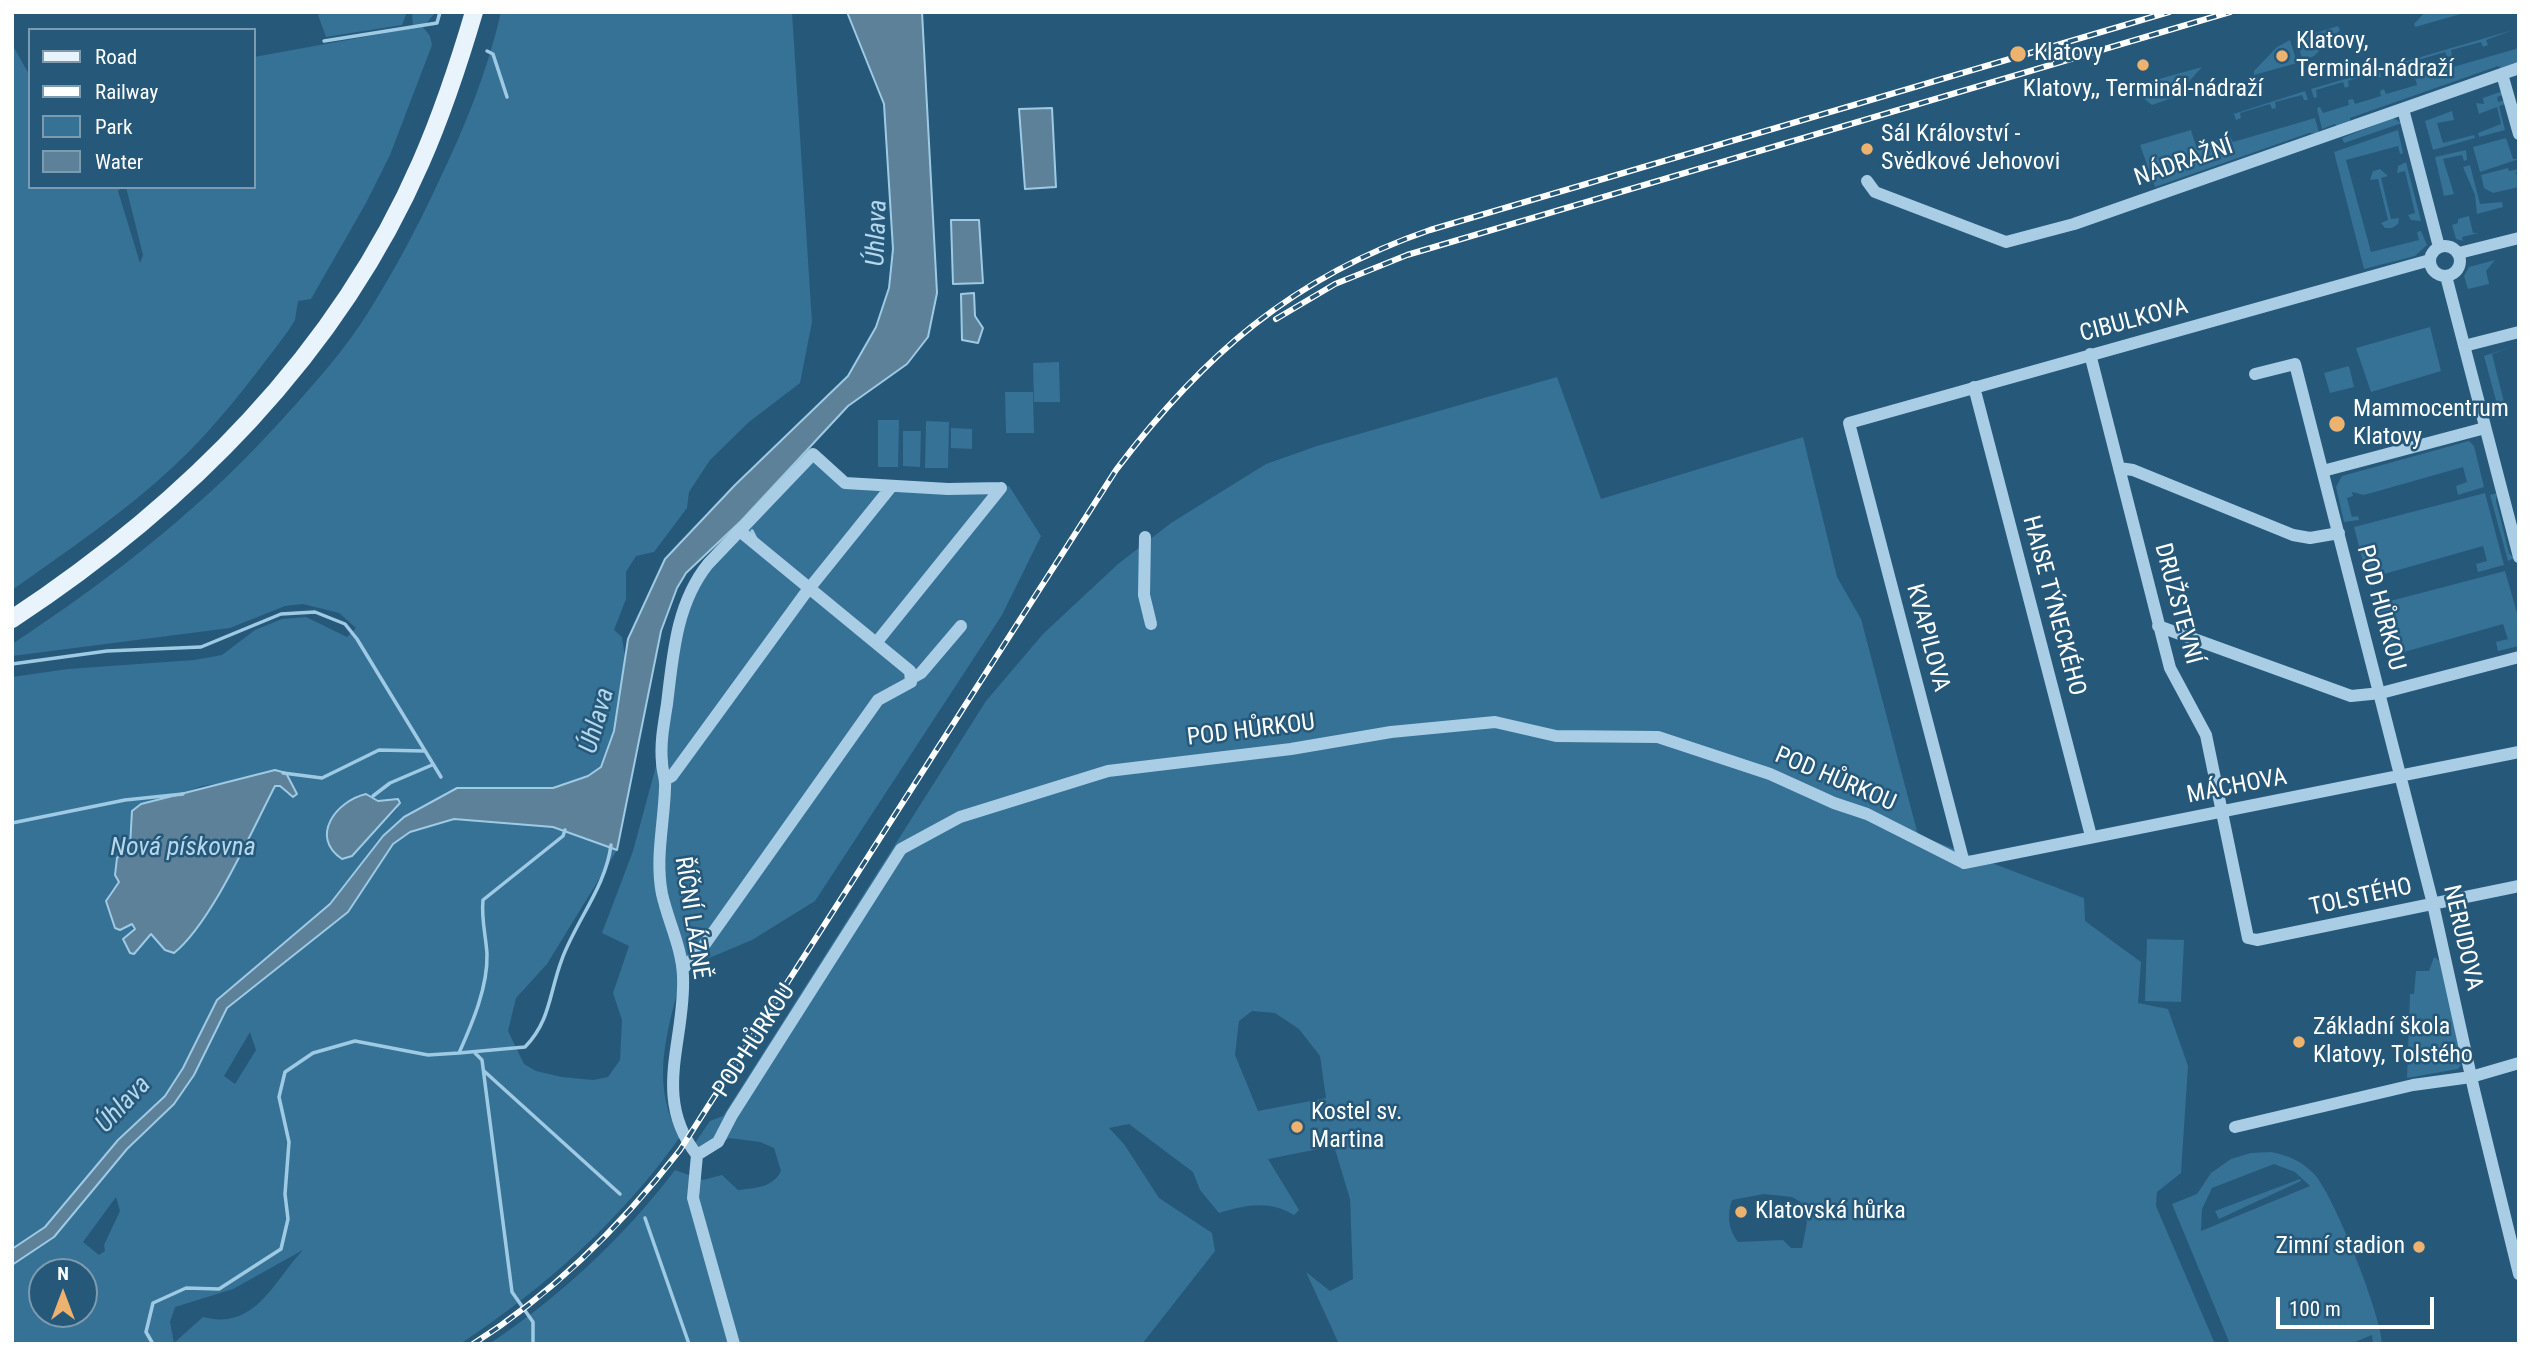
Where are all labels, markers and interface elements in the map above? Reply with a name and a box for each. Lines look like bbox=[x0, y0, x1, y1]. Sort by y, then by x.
legend bbox=[28, 28, 256, 189]
place label: Klatovy, Terminál-nádraží bbox=[2296, 28, 2454, 84]
place label: Klatovy bbox=[2034, 40, 2103, 68]
marker: Klatovy bbox=[2008, 44, 2028, 64]
text: Road bbox=[95, 45, 137, 69]
marker: Klatovy, Terminál-nádraží bbox=[2274, 48, 2290, 64]
marker: Klatovy,, Terminál-nádraží bbox=[2135, 57, 2151, 73]
place label: Klatovy,, Terminál-nádraží bbox=[2023, 76, 2263, 104]
text: Railway bbox=[95, 80, 158, 104]
text: Park bbox=[95, 115, 132, 139]
place label: Sál Království - Svědkové Jehovovi bbox=[1881, 121, 2060, 177]
street label: NÁDRAŽNÍ bbox=[2131, 133, 2237, 193]
marker: Sál Království - Svědkové Jehovovi bbox=[1859, 141, 1875, 157]
text: Water bbox=[95, 150, 143, 174]
water label: Úhlava bbox=[861, 199, 895, 267]
street label: CIBULKOVA bbox=[2077, 293, 2191, 349]
place label: Mammocentrum Klatovy bbox=[2353, 396, 2509, 452]
marker: Mammocentrum Klatovy bbox=[2327, 414, 2347, 434]
street label: HAISE TÝNECKÉHO bbox=[2015, 513, 2091, 699]
street label: DRUŽSTEVNÍ bbox=[2147, 541, 2207, 667]
street label: POD HŮRKOU bbox=[2349, 542, 2411, 674]
street label: KVAPILOVA bbox=[1899, 581, 1955, 695]
water label: Úhlava bbox=[574, 685, 622, 757]
street label: POD HŮRKOU bbox=[1185, 709, 1317, 753]
street label: POD HŮRKOU bbox=[1770, 742, 1900, 818]
street label: MÁCHOVA bbox=[2185, 763, 2289, 811]
water label: Nová pískovna bbox=[110, 832, 256, 864]
street label: ŘÍČNÍ LÁZNĚ bbox=[667, 855, 715, 981]
street label: TOLSTÉHO bbox=[2307, 873, 2415, 923]
street label: NERUDOVA bbox=[2436, 882, 2488, 994]
street label: POD HŮRKOU bbox=[708, 979, 802, 1103]
place label: Základní škola Klatovy, Tolstého bbox=[2313, 1014, 2473, 1070]
marker: Základní škola Klatovy, Tolstého bbox=[2291, 1034, 2307, 1050]
water label: Úhlava bbox=[90, 1070, 158, 1140]
place label: Kostel sv. Martina bbox=[1311, 1099, 1402, 1155]
marker: Kostel sv. Martina bbox=[1289, 1119, 1305, 1135]
place label: Klatovská hůrka bbox=[1755, 1198, 1906, 1226]
marker: Klatovská hůrka bbox=[1733, 1204, 1749, 1220]
place label: Zimní stadion bbox=[2275, 1233, 2405, 1261]
marker: Zimní stadion bbox=[2411, 1239, 2427, 1255]
north arrow bbox=[28, 1258, 98, 1328]
text: N bbox=[57, 1262, 69, 1285]
scale bar bbox=[2279, 1282, 2436, 1326]
text: 100 m bbox=[2289, 1297, 2341, 1321]

